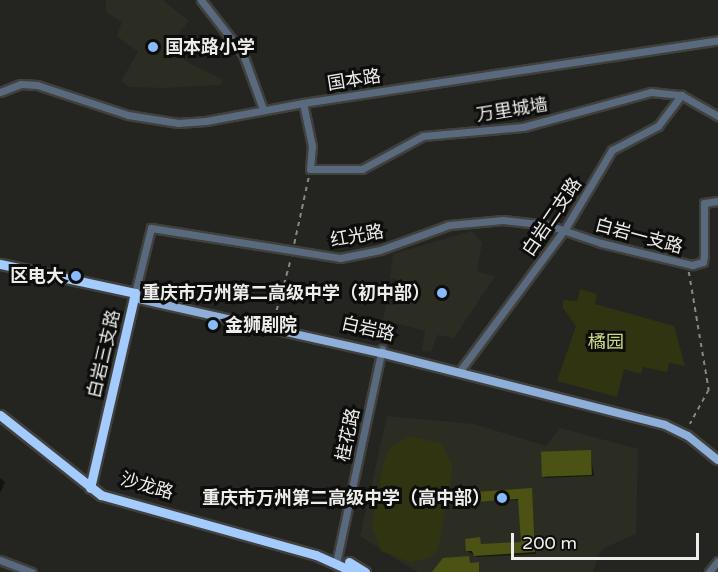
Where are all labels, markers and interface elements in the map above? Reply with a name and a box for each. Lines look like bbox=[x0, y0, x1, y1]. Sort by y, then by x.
place label: 国本路小学 bbox=[165, 36, 255, 58]
marker: 国本路小学 bbox=[146, 40, 160, 54]
street label: 国本路 bbox=[326, 65, 382, 95]
street label: 万里城墙 bbox=[475, 94, 549, 126]
street label: 白岩二支路 bbox=[518, 174, 586, 260]
street label: 白岩一支路 bbox=[593, 214, 685, 258]
street label: 红光路 bbox=[329, 221, 385, 251]
place label: 区电大 bbox=[10, 265, 64, 287]
marker: 区电大 bbox=[69, 269, 83, 283]
place label: 重庆市万州第二高级中学（初中部） bbox=[142, 282, 430, 304]
marker: 重庆市万州第二高级中学（初中部） bbox=[435, 286, 449, 300]
street label: 白岩三支路 bbox=[83, 308, 125, 400]
street label: 白岩路 bbox=[339, 312, 397, 346]
place label: 金狮剧院 bbox=[225, 314, 297, 336]
marker: 金狮剧院 bbox=[206, 318, 220, 332]
park label: 橘园 bbox=[588, 331, 624, 353]
street label: 桂花路 bbox=[332, 406, 364, 464]
street label: 沙龙路 bbox=[118, 468, 176, 504]
place label: 重庆市万州第二高级中学（高中部） bbox=[202, 487, 490, 509]
marker: 重庆市万州第二高级中学（高中部） bbox=[495, 491, 509, 505]
scale bar bbox=[514, 521, 702, 559]
text: 200 m bbox=[522, 532, 577, 554]

